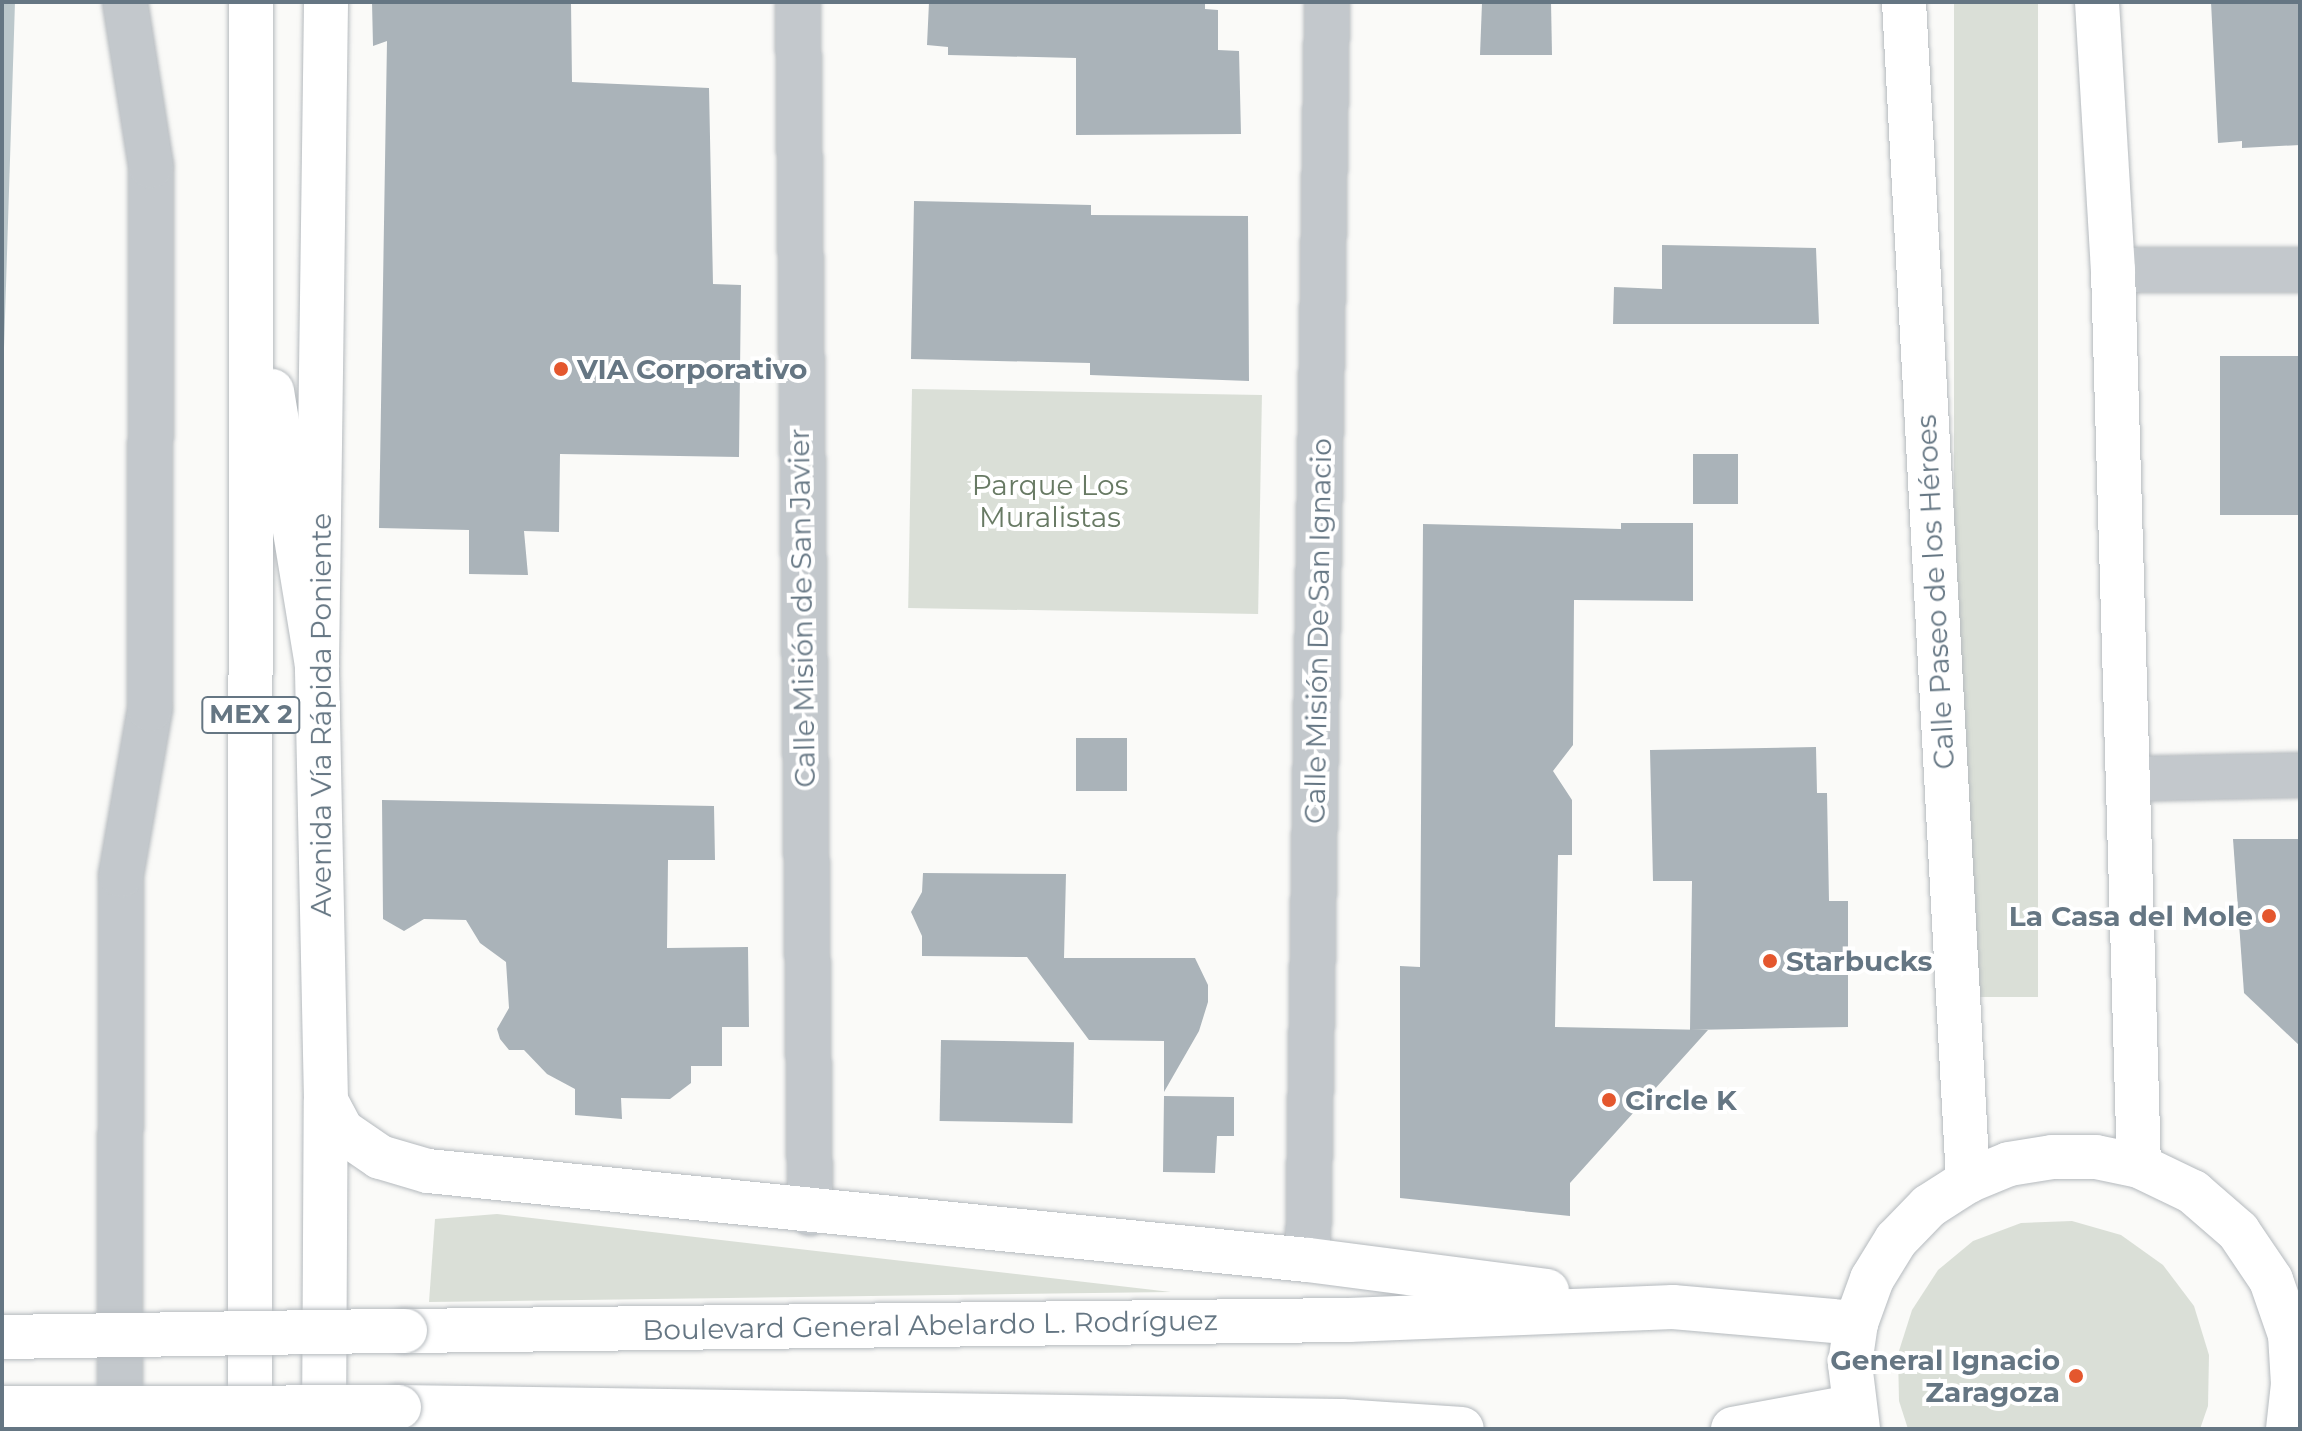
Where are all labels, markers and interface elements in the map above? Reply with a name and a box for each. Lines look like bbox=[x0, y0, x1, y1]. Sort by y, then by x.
place label: VIA Corporativo bbox=[577, 352, 807, 386]
marker: VIA Corporativo bbox=[552, 360, 570, 378]
street label: Calle Paseo de los Héroes bbox=[1909, 414, 1961, 770]
street label: Calle Misión de San Javier bbox=[782, 428, 822, 788]
street label: Calle Misión De San Ignacio bbox=[1298, 438, 1338, 824]
park label: Parque Los Muralistas bbox=[972, 468, 1128, 534]
street label: Avenida Vía Rápida Poniente bbox=[304, 513, 338, 917]
road number: MEX 2 bbox=[201, 693, 301, 737]
place label: La Casa del Mole bbox=[2009, 899, 2253, 933]
marker: La Casa del Mole bbox=[2260, 907, 2278, 925]
place label: Starbucks bbox=[1786, 944, 1932, 978]
marker: Starbucks bbox=[1761, 952, 1779, 970]
place label: Circle K bbox=[1625, 1083, 1737, 1117]
marker: Circle K bbox=[1600, 1091, 1618, 1109]
street label: Boulevard General Abelardo L. Rodríguez bbox=[642, 1303, 1218, 1347]
place label: General Ignacio Zaragoza bbox=[1830, 1343, 2060, 1409]
marker: General Ignacio Zaragoza bbox=[2067, 1367, 2085, 1385]

